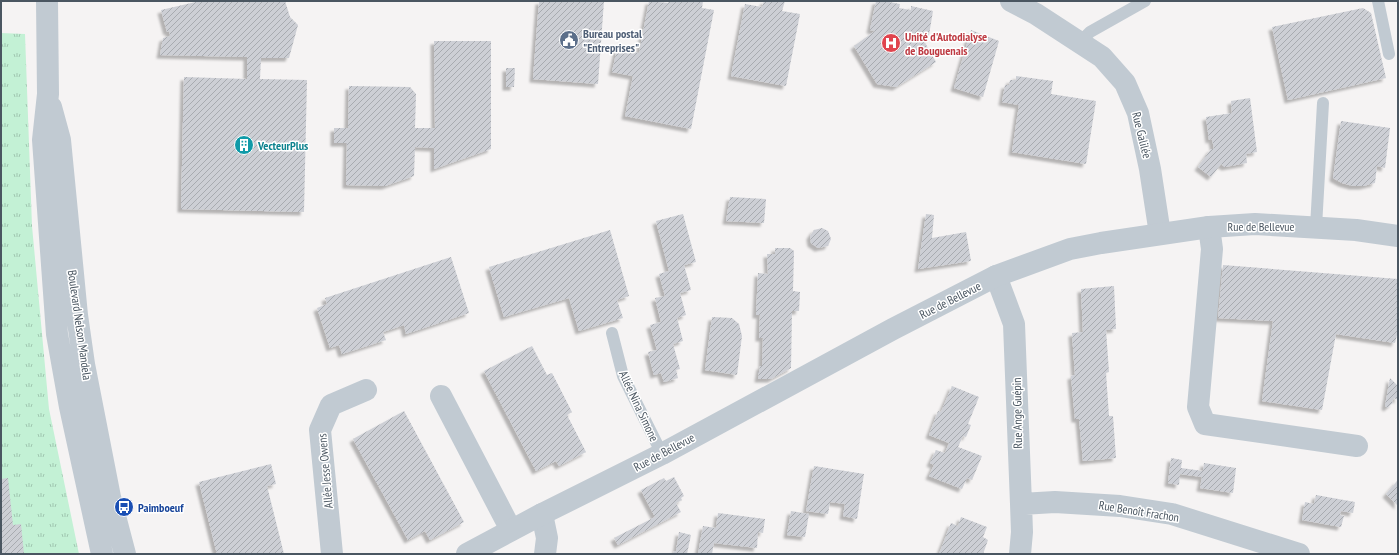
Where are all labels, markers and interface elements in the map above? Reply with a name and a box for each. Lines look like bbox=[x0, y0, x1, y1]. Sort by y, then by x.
place label: Bureau postal "Entreprises" bbox=[583, 26, 642, 55]
public building icon: Bureau postal "Entreprises" bbox=[558, 29, 580, 51]
place label: Unité d'Autodialyse de Bouguenais bbox=[905, 29, 987, 58]
hospital icon: Unité d'Autodialyse de Bouguenais bbox=[880, 32, 902, 54]
street label: Rue Galilée bbox=[1129, 110, 1155, 160]
building icon: VecteurPlus bbox=[233, 134, 255, 156]
place label: VecteurPlus bbox=[257, 138, 308, 153]
street label: Rue de Bellevue bbox=[1228, 219, 1295, 234]
street label: Boulevard Nelson Mandela bbox=[65, 269, 95, 381]
street label: Rue de Bellevue bbox=[917, 278, 983, 322]
street label: Allée Nina Simone bbox=[616, 368, 662, 444]
street label: Rue Ange Guépin bbox=[1009, 377, 1025, 449]
street label: Rue de Bellevue bbox=[631, 430, 697, 474]
street label: Allée Jesse Owens bbox=[314, 433, 336, 509]
bus stop icon: Paimboeuf bbox=[113, 496, 135, 518]
street label: Rue Benoît Frachon bbox=[1098, 497, 1180, 525]
place label: Paimboeuf bbox=[138, 500, 184, 515]

